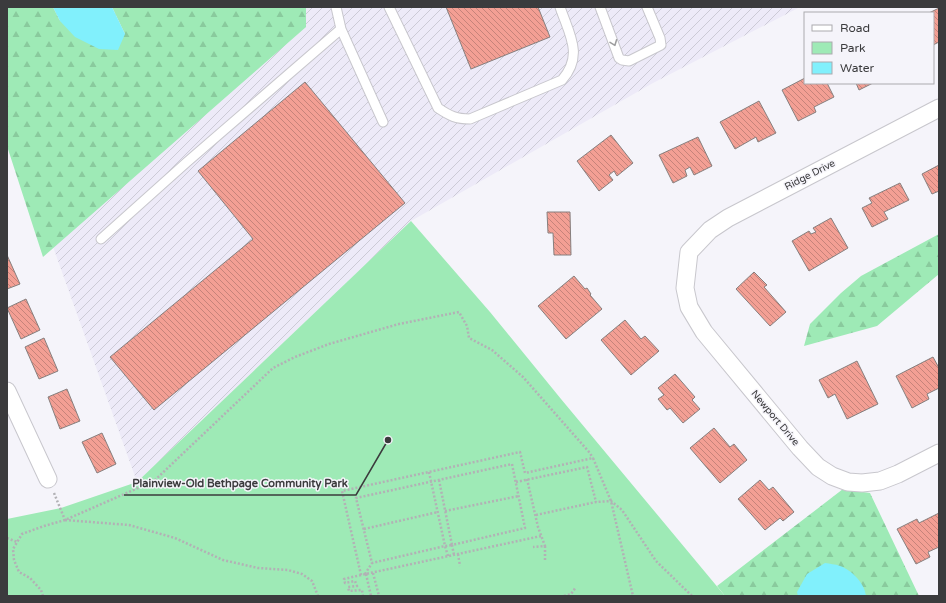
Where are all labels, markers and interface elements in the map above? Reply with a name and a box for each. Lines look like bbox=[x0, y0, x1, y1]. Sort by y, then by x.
legend bbox=[804, 12, 934, 84]
text: Road bbox=[840, 21, 870, 35]
one-way arrow bbox=[609, 40, 617, 47]
text: Park bbox=[840, 41, 866, 55]
text: Water bbox=[840, 61, 875, 75]
street label: Ridge Drive bbox=[783, 157, 838, 193]
street label: Newport Drive bbox=[748, 388, 802, 448]
callout: Plainview-Old Bethpage Community Park bbox=[124, 472, 356, 495]
text: Plainview-Old Bethpage Community Park bbox=[132, 477, 348, 491]

